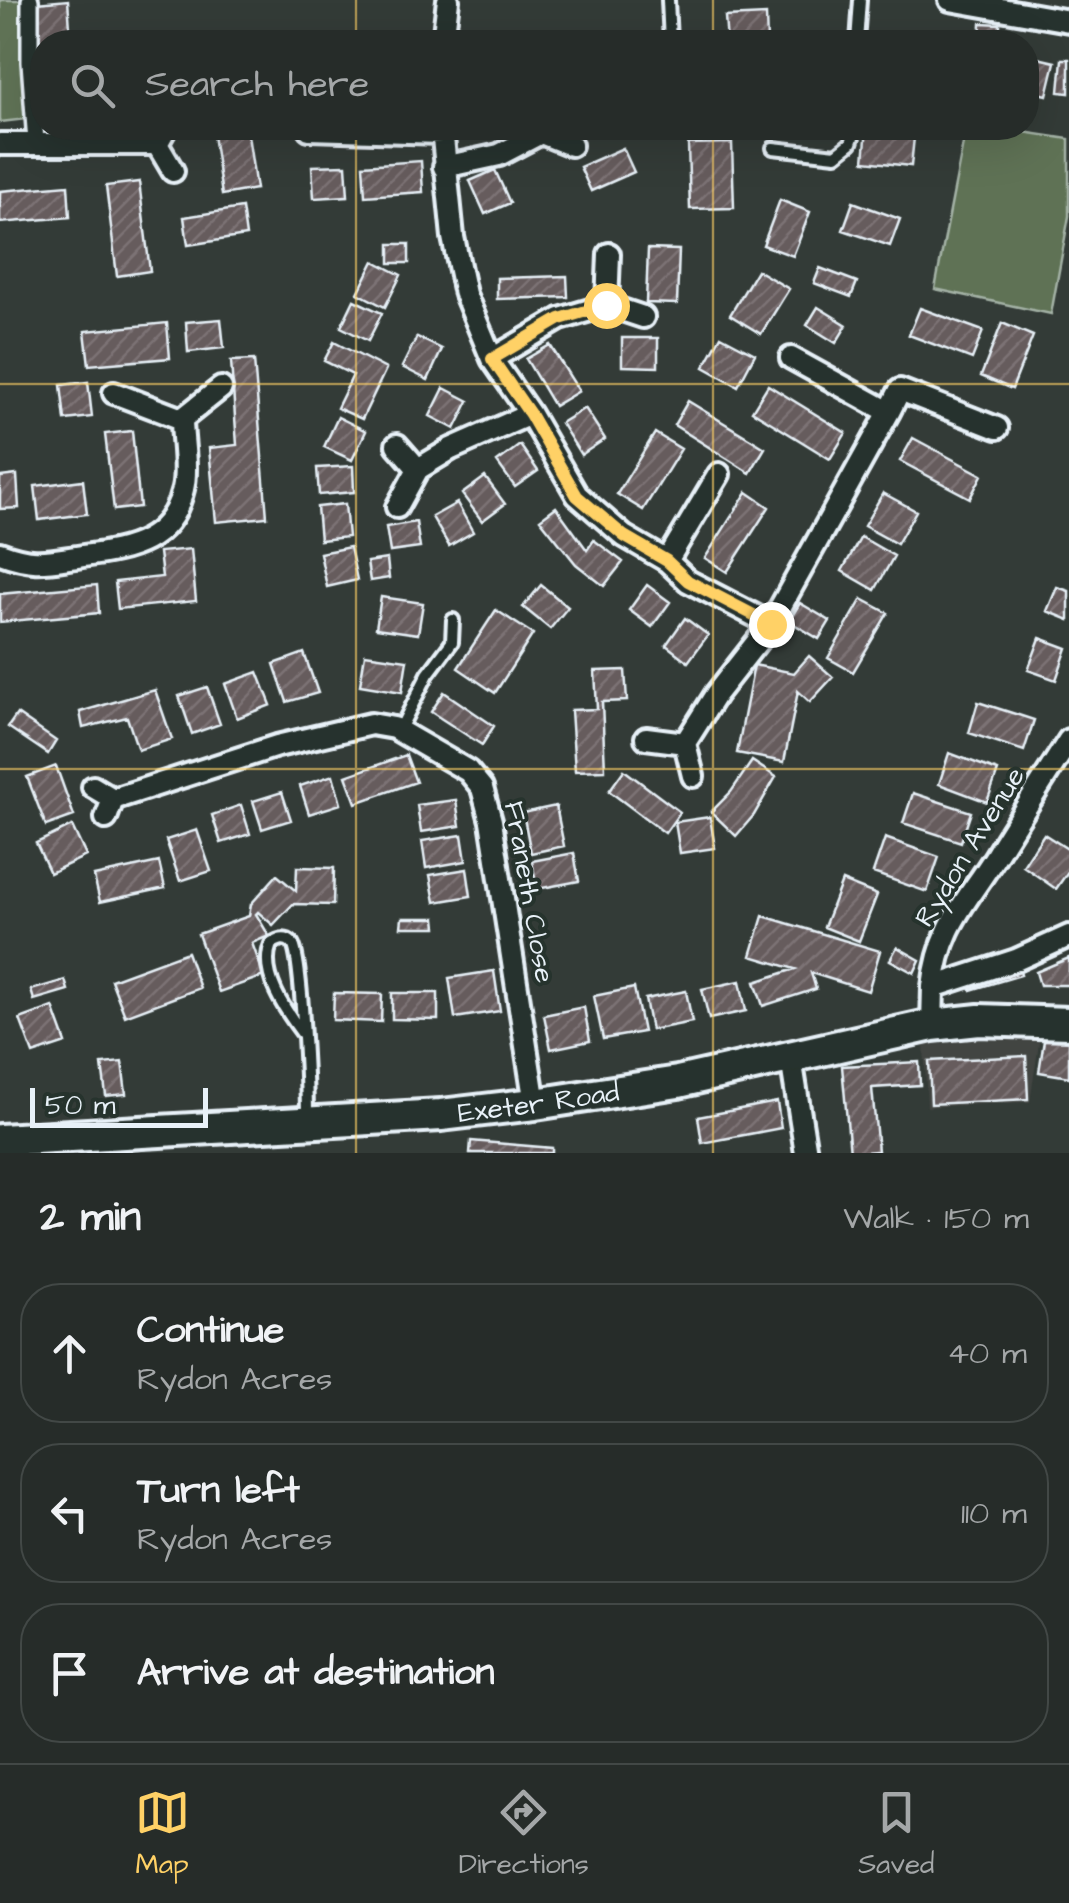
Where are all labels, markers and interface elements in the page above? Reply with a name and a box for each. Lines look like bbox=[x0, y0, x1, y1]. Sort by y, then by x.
search box bbox=[30, 30, 1039, 140]
icon: search bbox=[65, 58, 120, 113]
text: Search here bbox=[145, 59, 369, 111]
route start bbox=[584, 283, 630, 329]
route end bbox=[749, 602, 795, 648]
street label: Rydon Avenue bbox=[905, 760, 1036, 935]
street label: Franeth Close bbox=[494, 798, 564, 986]
street label: Exeter Road bbox=[456, 1072, 622, 1132]
scale bar bbox=[30, 1083, 208, 1128]
text: 50 m bbox=[45, 1086, 116, 1125]
text: 2 min bbox=[40, 1189, 141, 1247]
text: Walk · 150 m bbox=[843, 1196, 1029, 1241]
text: Continue bbox=[137, 1305, 284, 1357]
icon: ahead bbox=[42, 1326, 97, 1381]
text: 40 m bbox=[947, 1331, 1027, 1376]
text: Rydon Acres bbox=[137, 1357, 332, 1402]
text: Turn left bbox=[137, 1465, 300, 1517]
icon: left bbox=[42, 1486, 97, 1541]
text: 110 m bbox=[961, 1491, 1027, 1536]
text: Rydon Acres bbox=[137, 1517, 332, 1562]
icon: arrive bbox=[42, 1646, 97, 1701]
text: Arrive at destination bbox=[137, 1647, 494, 1699]
tab: Map bbox=[135, 1785, 190, 1884]
tab: Directions bbox=[459, 1785, 589, 1884]
tab: Saved bbox=[858, 1785, 934, 1884]

